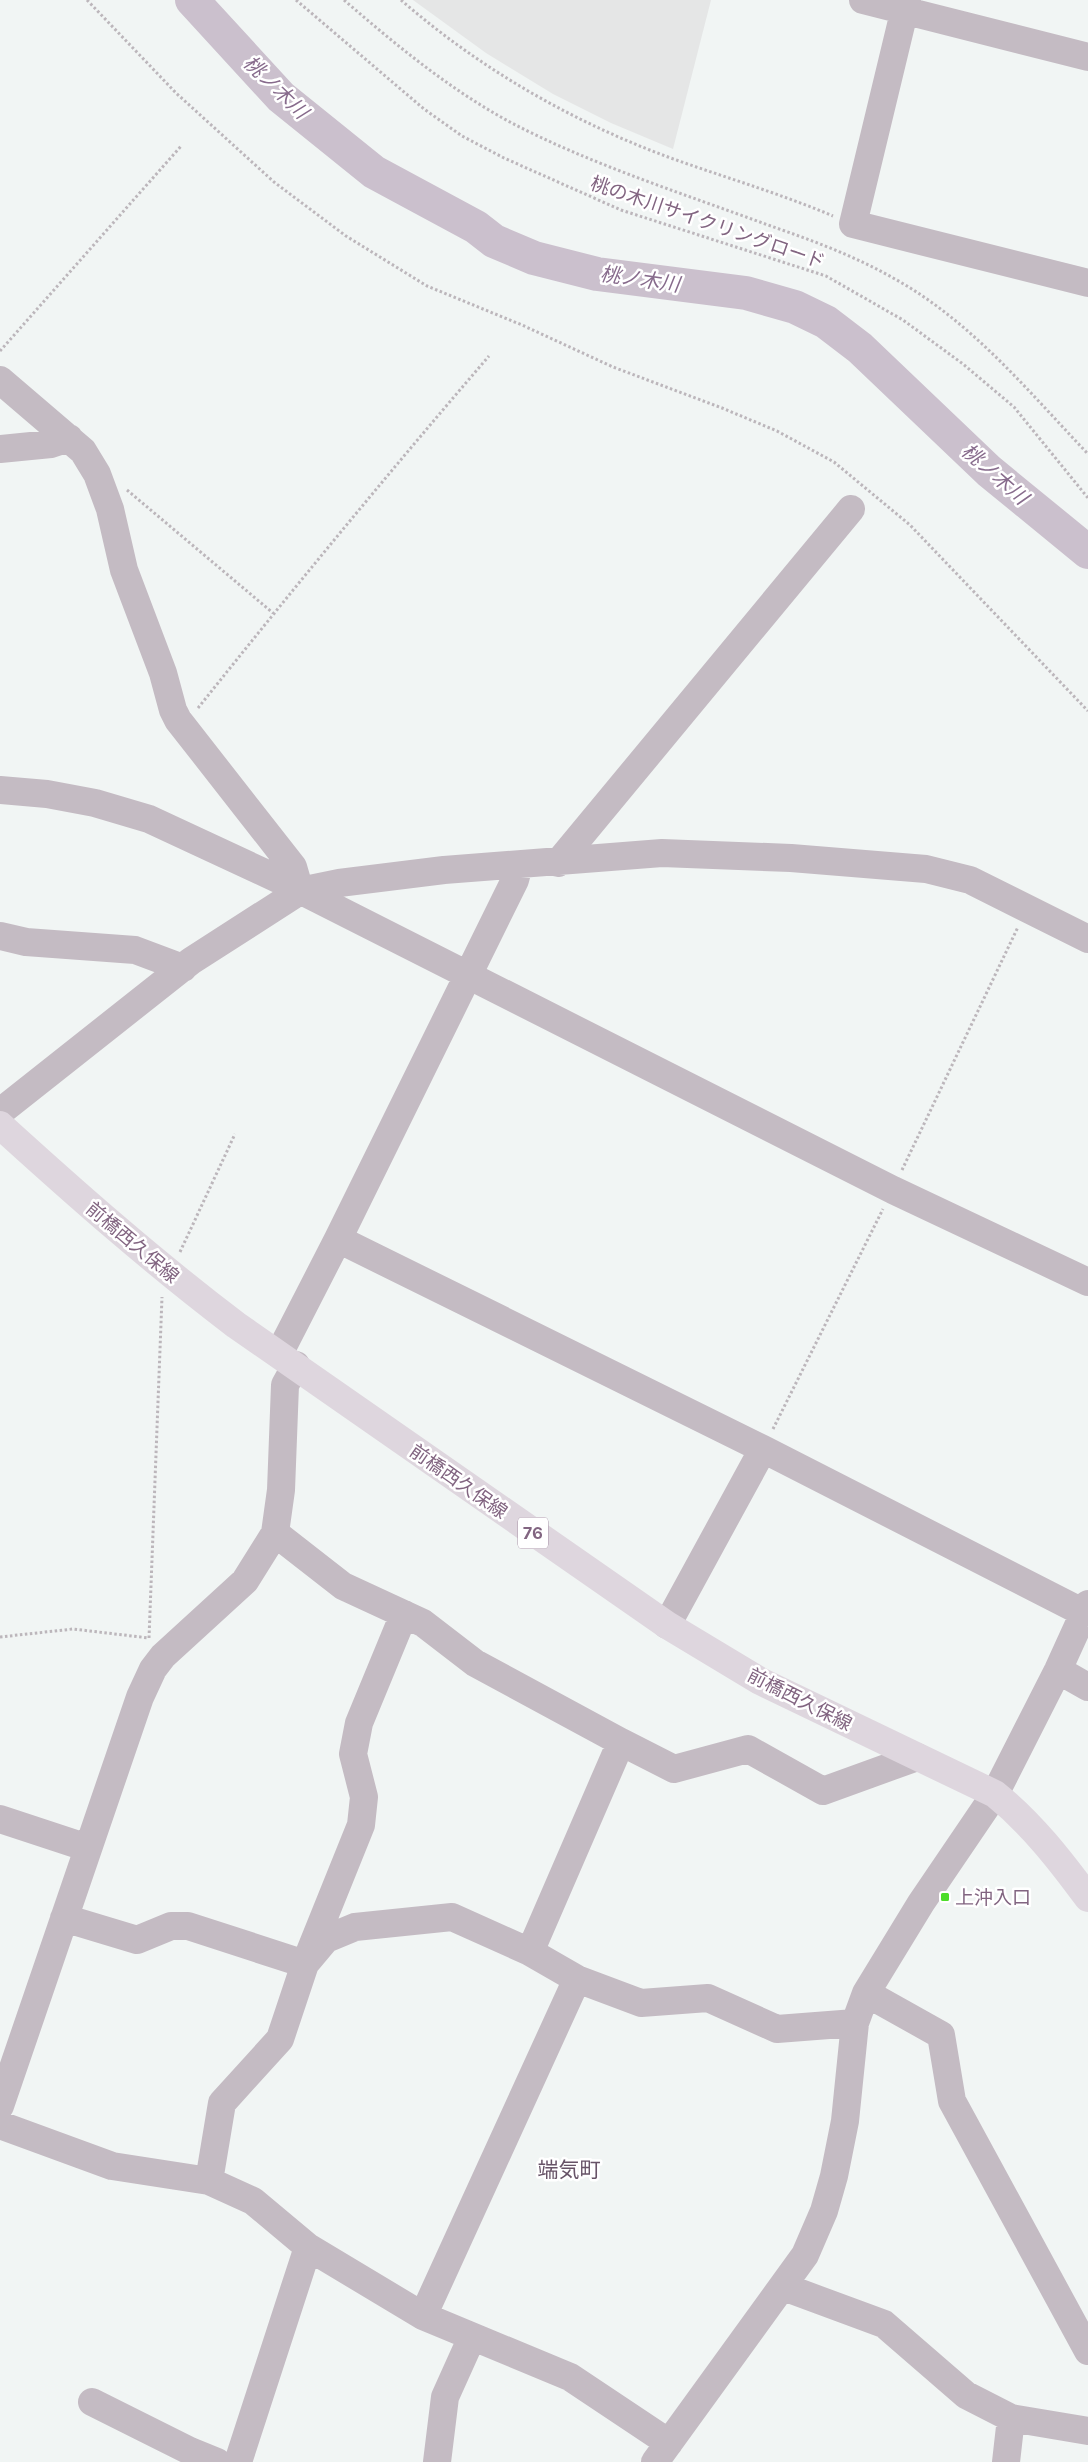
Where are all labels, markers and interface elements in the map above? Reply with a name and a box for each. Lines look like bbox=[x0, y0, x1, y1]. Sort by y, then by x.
water label: 桃ノ木川 bbox=[239, 51, 314, 125]
street label: 桃の木川サイクリングロード bbox=[587, 172, 828, 273]
water label: 桃ノ木川 bbox=[599, 263, 683, 297]
water label: 桃ノ木川 bbox=[957, 439, 1034, 511]
street label: 前橋西久保線 bbox=[82, 1198, 183, 1288]
street label: 前橋西久保線 bbox=[405, 1440, 511, 1524]
road number: 76 bbox=[518, 1518, 548, 1549]
street label: 前橋西久保線 bbox=[744, 1664, 855, 1736]
place label: 上沖入口 bbox=[955, 1887, 1031, 1909]
marker: 上沖入口 bbox=[939, 1891, 951, 1903]
district label: 端気町 bbox=[538, 2158, 601, 2182]

